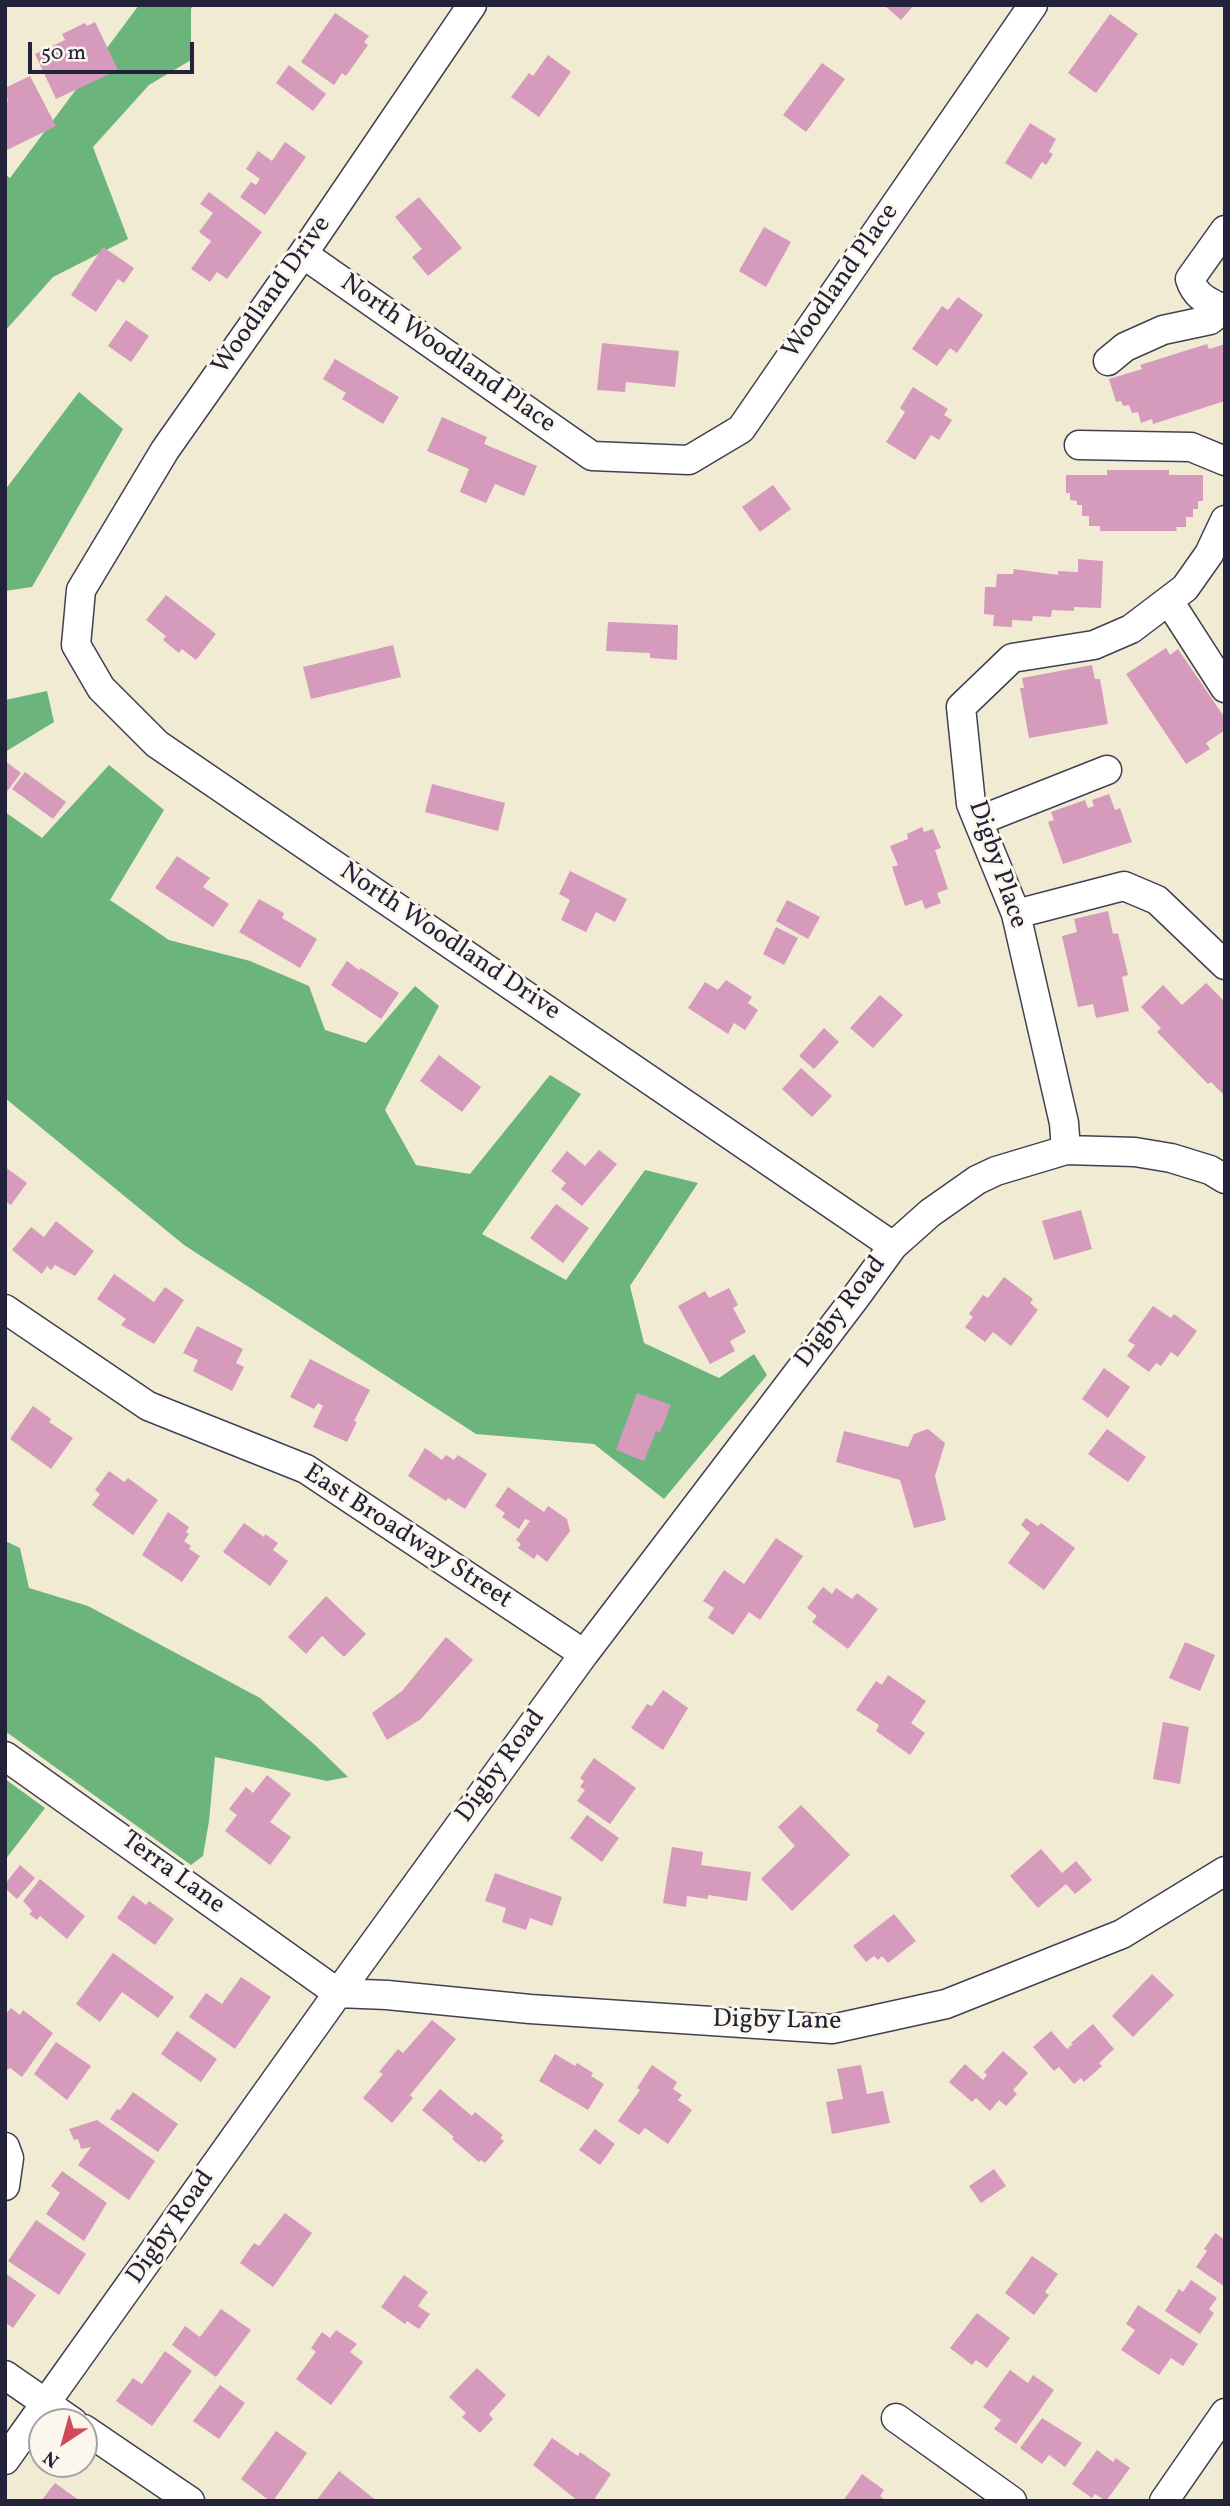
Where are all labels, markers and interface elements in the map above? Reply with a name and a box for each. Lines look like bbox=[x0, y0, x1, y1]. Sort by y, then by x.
scale bar bbox=[32, 28, 198, 72]
text: 50 m bbox=[41, 39, 86, 68]
street label: Woodland Place bbox=[777, 198, 907, 366]
street label: Woodland Drive bbox=[207, 211, 339, 381]
street label: North Woodland Place bbox=[333, 269, 561, 441]
street label: Digby Place bbox=[960, 797, 1032, 933]
street label: North Woodland Drive bbox=[333, 857, 565, 1029]
street label: Digby Road bbox=[790, 1251, 894, 1375]
street label: East Broadway Street bbox=[297, 1459, 517, 1617]
street label: Digby Road bbox=[451, 1704, 553, 1830]
street label: Terra Lane bbox=[114, 1826, 230, 1922]
street label: Digby Lane bbox=[712, 2005, 842, 2039]
street label: Digby Road bbox=[121, 2165, 223, 2291]
north arrow bbox=[28, 2408, 98, 2478]
text: N bbox=[39, 2444, 65, 2473]

